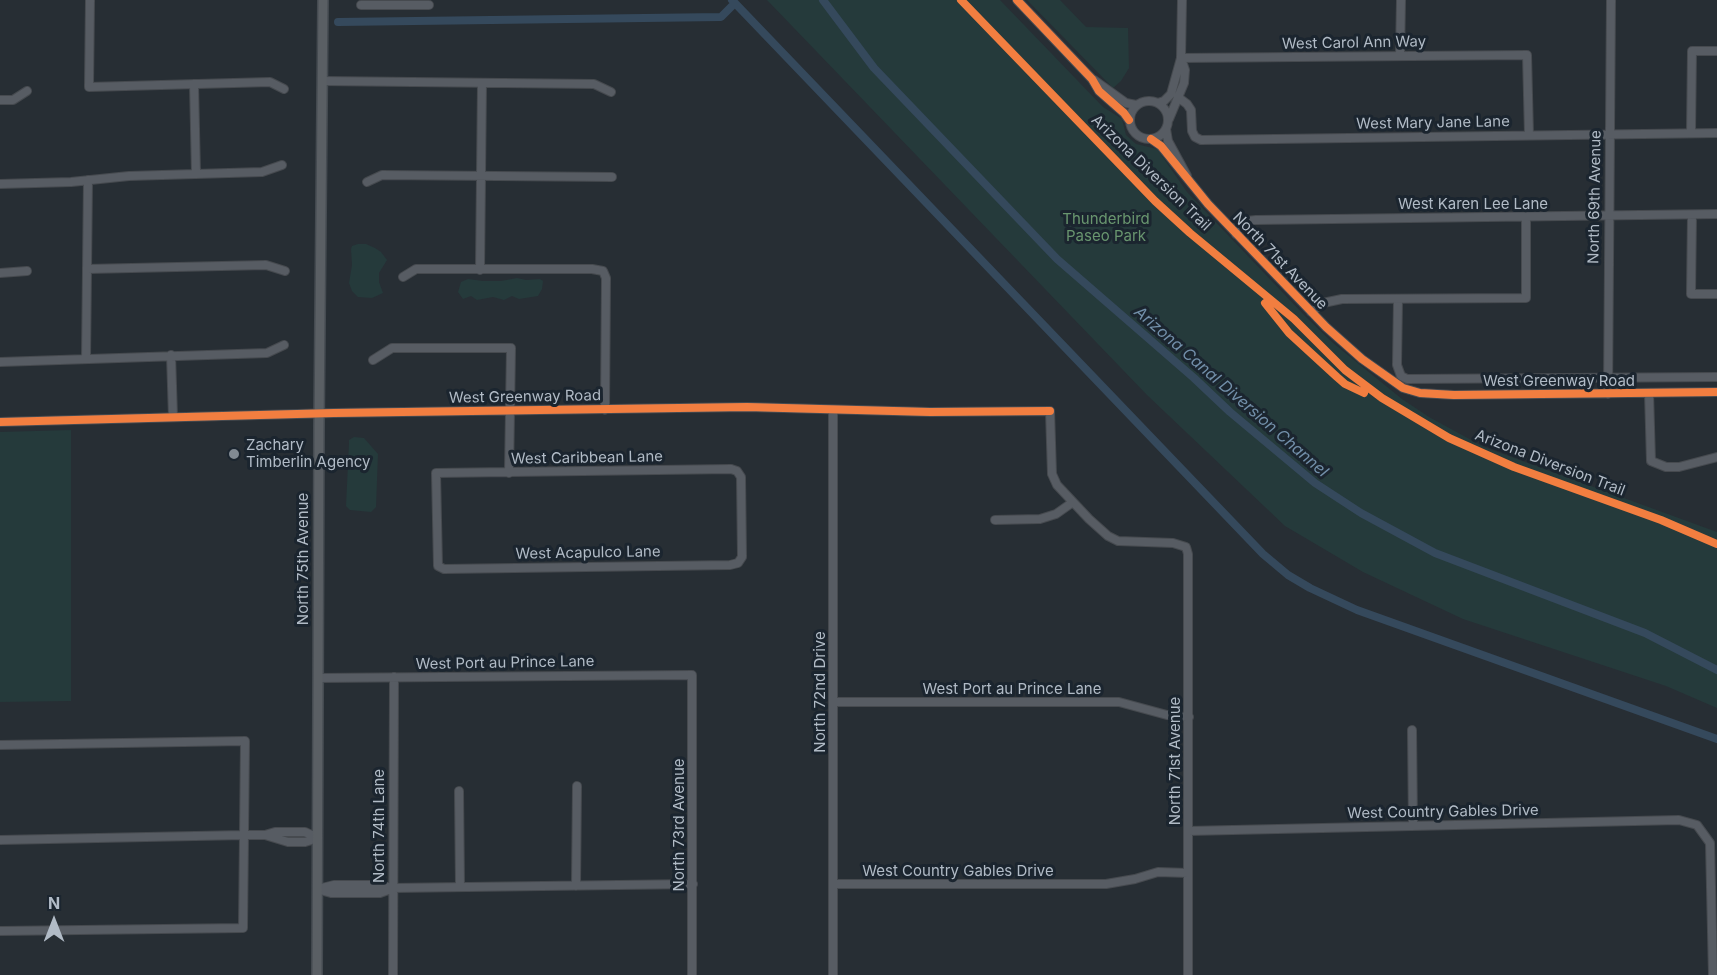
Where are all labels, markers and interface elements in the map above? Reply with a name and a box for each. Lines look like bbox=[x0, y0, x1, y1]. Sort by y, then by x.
street label: West Carol Ann Way bbox=[1282, 33, 1426, 53]
street label: Arizona Diversion Trail bbox=[1087, 111, 1215, 235]
street label: West Mary Jane Lane bbox=[1356, 113, 1510, 133]
street label: North 69th Avenue bbox=[1585, 130, 1605, 264]
street label: West Karen Lee Lane bbox=[1398, 195, 1548, 213]
street label: North 71st Avenue bbox=[1229, 209, 1331, 313]
park label: Thunderbird Paseo Park bbox=[1062, 210, 1150, 245]
water label: Arizona Canal Diversion Channel bbox=[1130, 303, 1332, 481]
street label: West Greenway Road bbox=[1483, 372, 1635, 390]
street label: West Greenway Road bbox=[449, 387, 601, 407]
street label: Arizona Diversion Trail bbox=[1472, 426, 1628, 500]
place label: Zachary Timberlin Agency bbox=[246, 436, 370, 471]
marker: Zachary Timberlin Agency bbox=[227, 447, 241, 461]
street label: West Caribbean Lane bbox=[511, 448, 663, 468]
street label: North 75th Avenue bbox=[294, 493, 312, 625]
street label: West Acapulco Lane bbox=[515, 543, 661, 563]
street label: North 72nd Drive bbox=[811, 631, 829, 753]
street label: West Port au Prince Lane bbox=[415, 652, 595, 674]
street label: West Port au Prince Lane bbox=[923, 680, 1101, 698]
street label: North 71st Avenue bbox=[1166, 697, 1184, 825]
street label: North 73rd Avenue bbox=[670, 758, 688, 892]
street label: North 74th Lane bbox=[370, 769, 388, 883]
street label: West Country Gables Drive bbox=[1347, 801, 1539, 823]
street label: West Country Gables Drive bbox=[862, 862, 1054, 880]
north arrow bbox=[24, 891, 84, 951]
text: N bbox=[48, 893, 60, 913]

